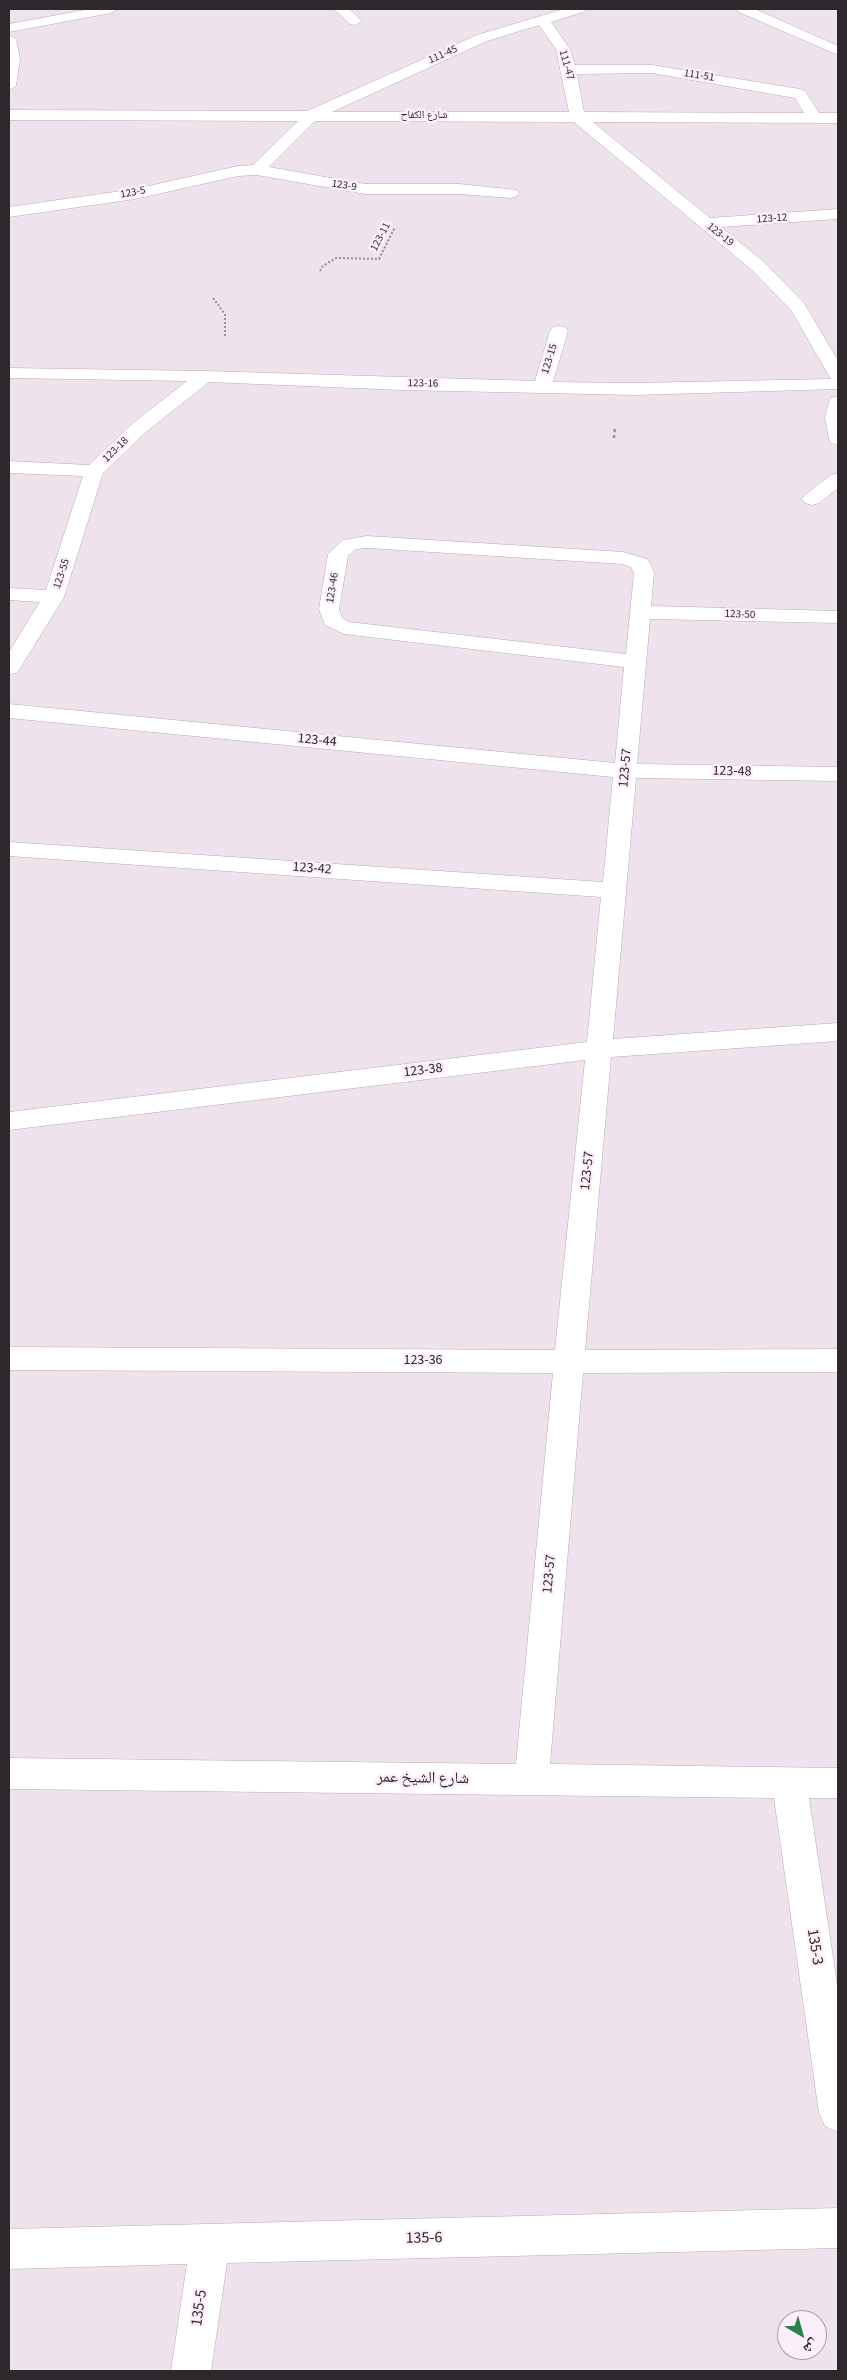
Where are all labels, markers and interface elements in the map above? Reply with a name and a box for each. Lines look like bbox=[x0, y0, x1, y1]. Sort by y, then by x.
street label: 111-45 bbox=[426, 43, 460, 67]
street label: 111-47 bbox=[555, 48, 577, 82]
street label: 111-51 bbox=[683, 67, 715, 85]
street label: شارع الكفاح bbox=[400, 109, 448, 123]
street label: 123-9 bbox=[330, 178, 358, 194]
street label: 123-5 bbox=[119, 184, 147, 202]
street label: 123-12 bbox=[756, 211, 788, 227]
street label: 123-11 bbox=[368, 220, 394, 254]
street label: 123-19 bbox=[704, 220, 736, 250]
street label: 123-15 bbox=[539, 342, 561, 376]
street label: 123-16 bbox=[408, 377, 438, 391]
street label: 123-18 bbox=[100, 435, 132, 465]
street label: 123-55 bbox=[51, 557, 73, 591]
street label: 123-46 bbox=[324, 572, 342, 604]
street label: 123-50 bbox=[724, 608, 756, 622]
street label: 123-44 bbox=[297, 731, 337, 751]
street label: 123-57 bbox=[616, 748, 636, 788]
street label: 123-48 bbox=[712, 763, 752, 781]
street label: 123-42 bbox=[292, 859, 332, 879]
street label: 123-38 bbox=[403, 1060, 443, 1082]
street label: 123-57 bbox=[578, 1151, 598, 1191]
street label: 123-36 bbox=[403, 1353, 443, 1369]
street label: 123-57 bbox=[540, 1554, 560, 1594]
street label: شارع الشيخ عمر bbox=[377, 1769, 469, 1789]
street label: 135-3 bbox=[802, 1927, 826, 1967]
street label: 135-6 bbox=[405, 2229, 443, 2249]
street label: 135-5 bbox=[188, 2288, 212, 2328]
north arrow bbox=[777, 2310, 827, 2360]
text: ش bbox=[799, 2334, 823, 2358]

